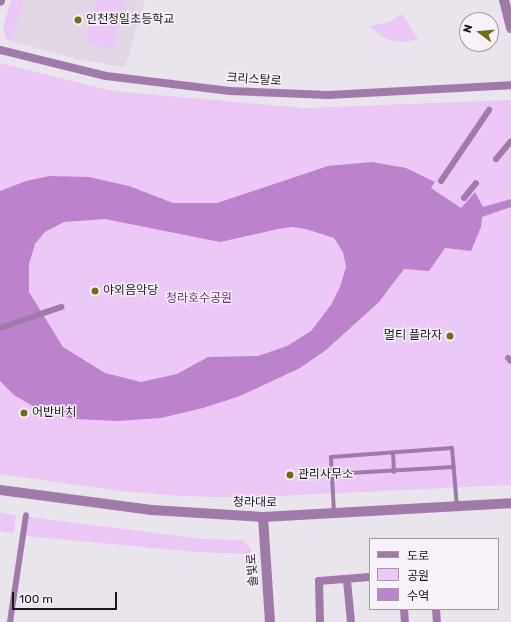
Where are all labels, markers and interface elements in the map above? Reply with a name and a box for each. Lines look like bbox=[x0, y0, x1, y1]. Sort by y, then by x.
north arrow bbox=[459, 12, 499, 52]
place label: 인천청일초등학교 bbox=[86, 13, 174, 27]
marker: 인천청일초등학교 bbox=[73, 15, 83, 25]
text: N bbox=[461, 23, 475, 34]
street label: 크리스탈로 bbox=[226, 71, 282, 89]
place label: 야외음악당 bbox=[103, 284, 158, 298]
marker: 야외음악당 bbox=[90, 286, 100, 296]
park label: 청라호수공원 bbox=[166, 292, 232, 306]
place label: 멀티 플라자 bbox=[384, 329, 442, 343]
marker: 멀티 플라자 bbox=[445, 331, 455, 341]
place label: 어반비치 bbox=[32, 406, 76, 420]
marker: 어반비치 bbox=[19, 408, 29, 418]
place label: 관리사무소 bbox=[298, 468, 353, 482]
marker: 관리사무소 bbox=[285, 470, 295, 480]
street label: 청라대로 bbox=[233, 495, 277, 511]
legend bbox=[369, 538, 499, 610]
text: 도로 bbox=[407, 549, 429, 563]
street label: 솔빛로 bbox=[245, 553, 261, 587]
text: 공원 bbox=[407, 569, 429, 583]
scale bar bbox=[14, 584, 119, 610]
text: 수역 bbox=[407, 589, 429, 603]
text: 100 m bbox=[19, 592, 53, 606]

